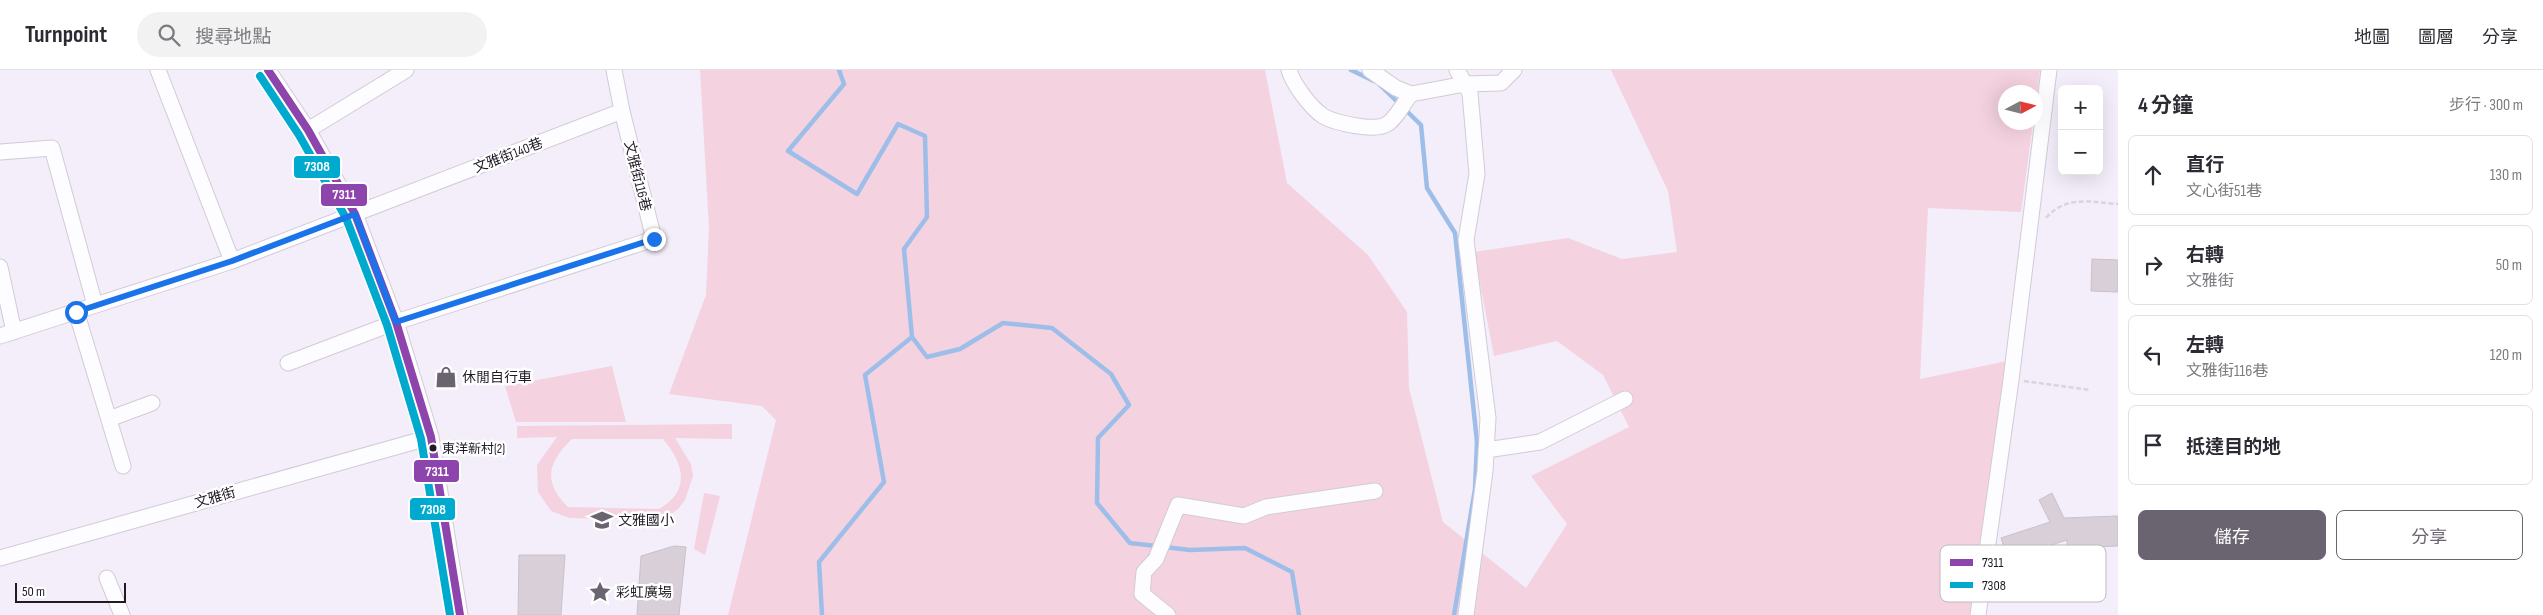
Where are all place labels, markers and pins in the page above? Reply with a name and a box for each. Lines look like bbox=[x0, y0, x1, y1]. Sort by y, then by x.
shop icon: 休閒自行車 bbox=[433, 364, 459, 390]
place label: 休閒自行車 bbox=[462, 369, 532, 386]
place label: 東洋新村(2) bbox=[442, 441, 505, 457]
marker: 東洋新村(2) bbox=[428, 443, 438, 453]
school or university icon: 文雅國小 bbox=[589, 507, 615, 533]
place label: 文雅國小 bbox=[618, 512, 674, 529]
place icon: 彩虹廣場 bbox=[587, 579, 613, 605]
place label: 彩虹廣場 bbox=[616, 584, 672, 601]

